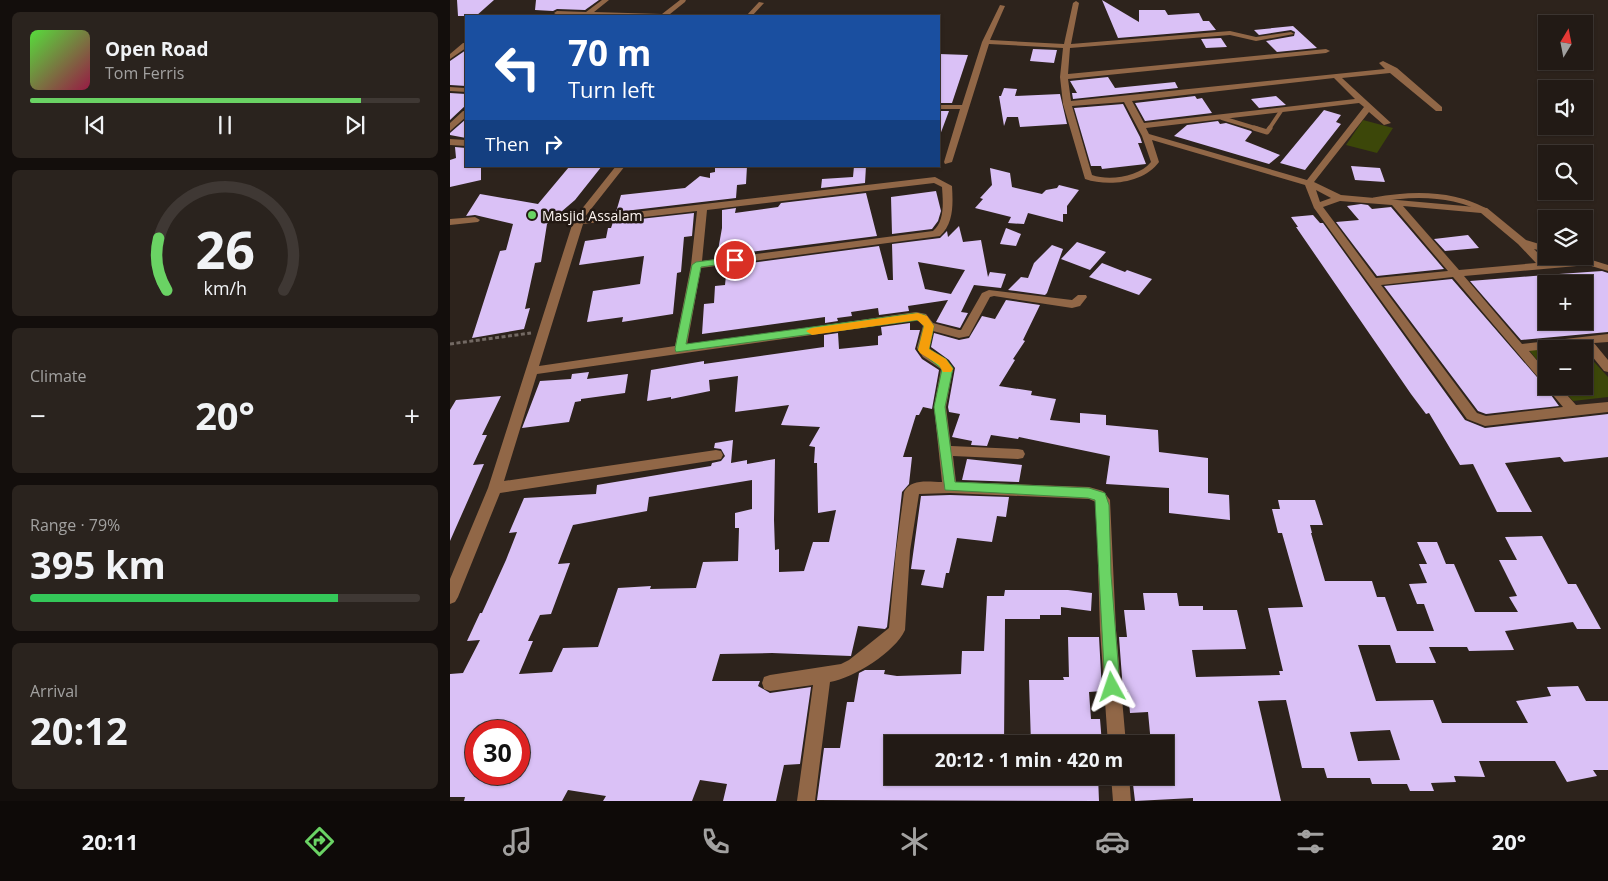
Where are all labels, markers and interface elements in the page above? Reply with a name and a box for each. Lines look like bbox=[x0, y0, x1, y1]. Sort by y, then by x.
north arrow bbox=[1538, 15, 1592, 70]
map controls bbox=[1538, 15, 1593, 395]
text: 70 m bbox=[568, 29, 651, 76]
icon: left bbox=[485, 35, 550, 100]
text: Open Road bbox=[105, 36, 209, 62]
text: Tom Ferris bbox=[105, 62, 184, 84]
text: Turn left bbox=[568, 74, 655, 104]
button: sound bbox=[1538, 80, 1593, 135]
icon: previous bbox=[81, 111, 109, 139]
icon: pause bbox=[211, 111, 239, 139]
icon: next bbox=[341, 111, 369, 139]
icon: right bbox=[539, 130, 567, 158]
text: Then bbox=[485, 131, 529, 157]
button: search bbox=[1538, 145, 1593, 200]
place label: Masjid Assalam bbox=[542, 206, 643, 225]
marker: Masjid Assalam bbox=[526, 209, 538, 221]
button: layers bbox=[1538, 210, 1593, 265]
text: 26 bbox=[195, 213, 255, 284]
pin bbox=[714, 239, 756, 281]
icon: arrive bbox=[721, 246, 749, 274]
button: + bbox=[1538, 275, 1593, 330]
text: km/h bbox=[203, 276, 247, 300]
button: − bbox=[1538, 340, 1593, 395]
text: Climate bbox=[30, 365, 87, 387]
text: 20° bbox=[195, 389, 255, 441]
text: − bbox=[30, 396, 46, 434]
text: + bbox=[404, 396, 420, 434]
text: Range · 79% bbox=[30, 514, 120, 536]
text: 395 km bbox=[30, 538, 166, 590]
position arrow bbox=[1085, 660, 1137, 712]
text: Arrival bbox=[30, 680, 78, 702]
text: 20:12 bbox=[30, 704, 128, 756]
speed limit sign: 30 bbox=[465, 720, 530, 785]
text: 20:12 · 1 min · 420 m bbox=[935, 747, 1123, 773]
icon: directions bbox=[302, 824, 337, 859]
icon: music bbox=[500, 824, 535, 859]
icon: phone bbox=[698, 824, 733, 859]
icon: climate bbox=[897, 824, 932, 859]
icon: car bbox=[1095, 824, 1130, 859]
icon: filters bbox=[1293, 824, 1328, 859]
text: 20:11 bbox=[82, 826, 138, 856]
text: 20° bbox=[1492, 826, 1526, 856]

